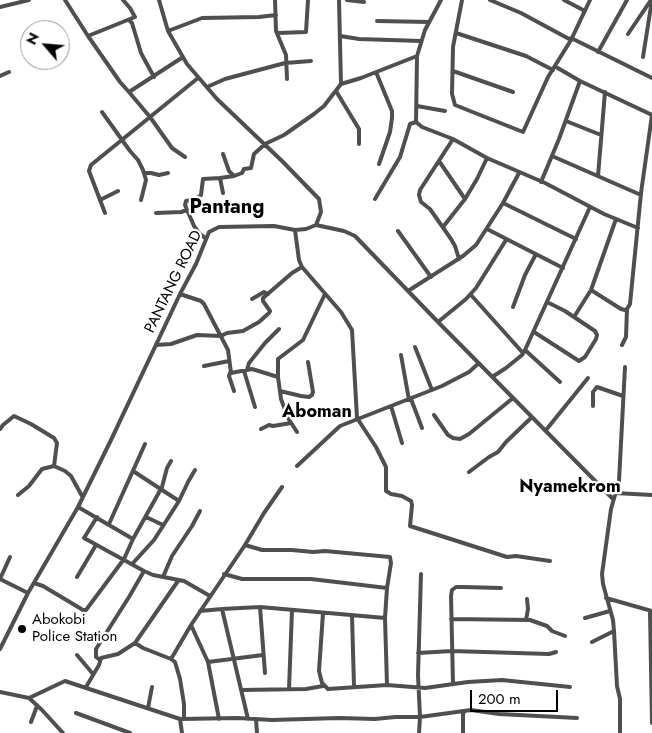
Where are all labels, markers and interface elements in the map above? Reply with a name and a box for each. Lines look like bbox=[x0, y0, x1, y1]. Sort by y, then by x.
north arrow bbox=[20, 20, 70, 70]
text: N bbox=[21, 29, 44, 48]
district label: Pantang bbox=[190, 196, 264, 220]
street label: PANTANG ROAD bbox=[141, 228, 207, 336]
district label: Aboman bbox=[282, 402, 352, 424]
district label: Nyamekrom bbox=[519, 477, 621, 499]
place label: Abokobi Police Station bbox=[32, 611, 117, 646]
marker: Abokobi Police Station bbox=[16, 623, 28, 635]
scale bar bbox=[472, 680, 560, 712]
text: 200 m bbox=[478, 688, 521, 710]

